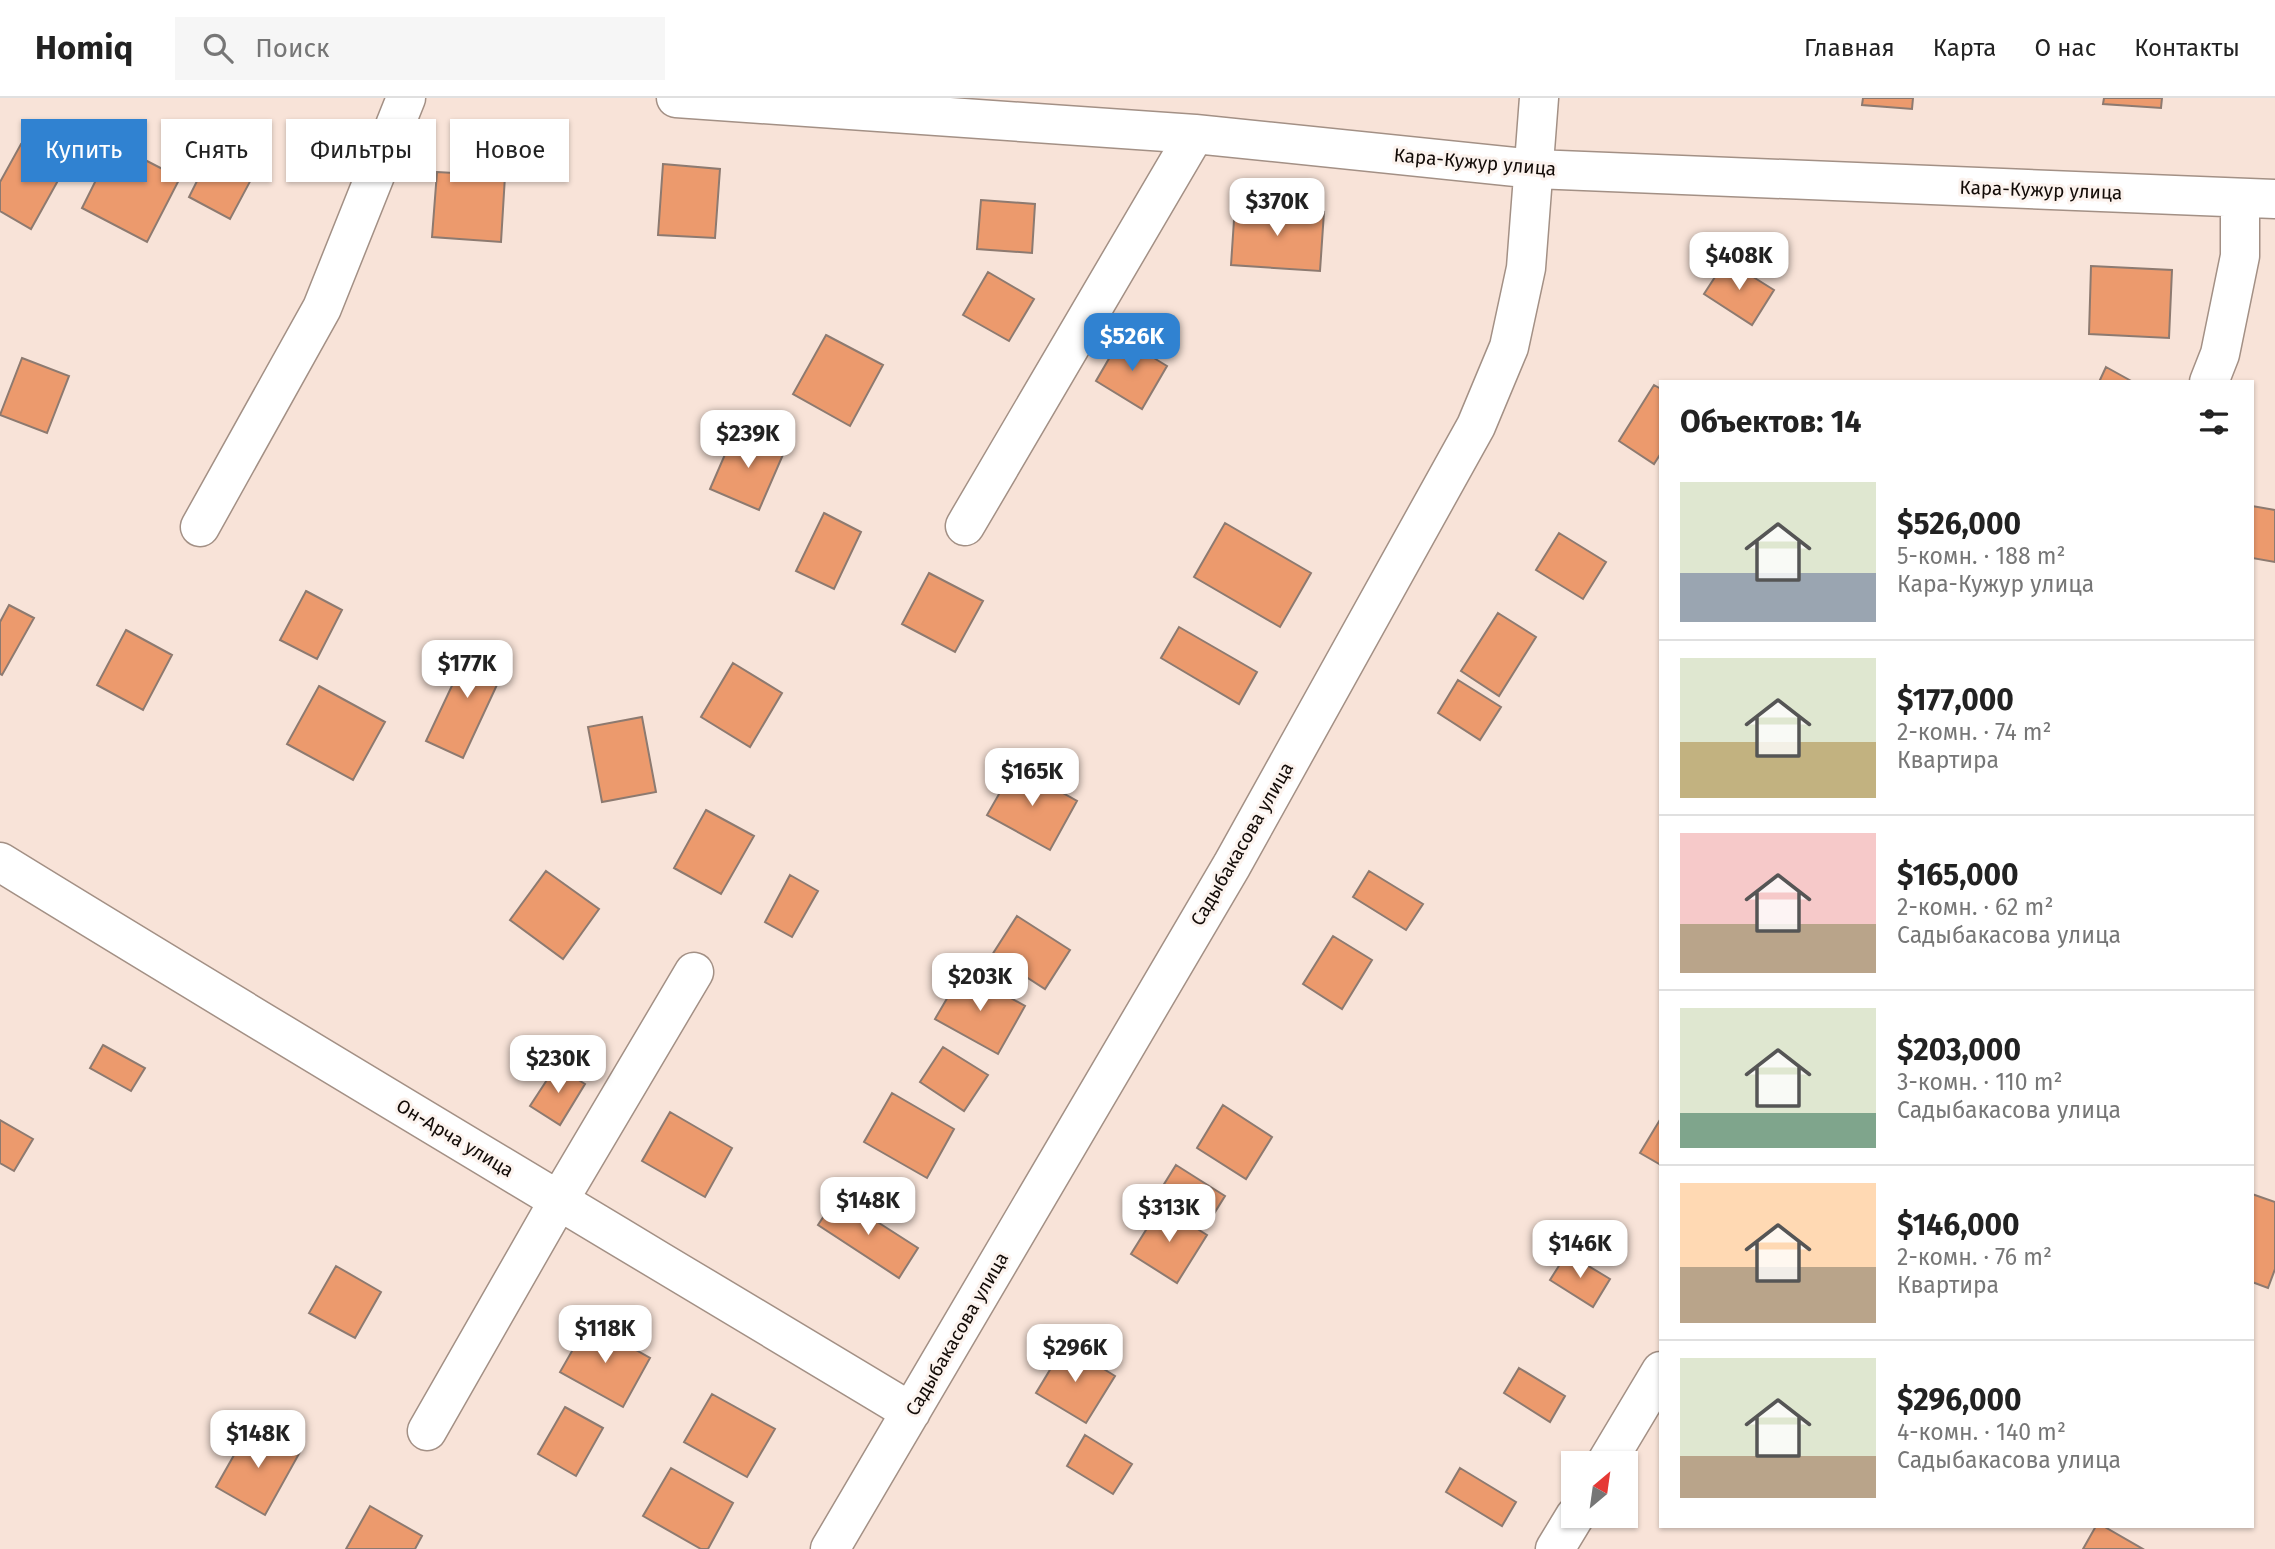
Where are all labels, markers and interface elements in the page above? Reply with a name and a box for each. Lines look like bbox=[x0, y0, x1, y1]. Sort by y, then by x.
search box bbox=[175, 17, 665, 80]
text: Homiq bbox=[35, 28, 133, 68]
icon: search bbox=[199, 29, 237, 67]
text: Поиск bbox=[255, 33, 330, 64]
text: Главная bbox=[1804, 34, 1895, 62]
text: Карта bbox=[1933, 34, 1996, 62]
text: О нас bbox=[2034, 34, 2096, 62]
text: Контакты bbox=[2134, 34, 2240, 62]
chip: Купить bbox=[21, 119, 147, 182]
chip: Снять bbox=[161, 119, 272, 182]
chip: Фильтры bbox=[286, 119, 436, 182]
chip: Новое bbox=[450, 119, 569, 182]
street label: Кара-Кужур улица bbox=[1393, 143, 1557, 181]
street label: Кара-Кужур улица bbox=[1959, 176, 2123, 204]
pin: $370K bbox=[1228, 178, 1326, 238]
text: $370K bbox=[1246, 187, 1309, 215]
pin: $408K bbox=[1690, 232, 1788, 292]
text: $408K bbox=[1706, 241, 1773, 269]
pin: $526K bbox=[1083, 314, 1181, 373]
text: $526K bbox=[1100, 322, 1164, 350]
icon: filters bbox=[2195, 403, 2233, 441]
text: Объектов: 14 bbox=[1680, 404, 1862, 440]
pin: $239K bbox=[699, 410, 797, 470]
text: $239K bbox=[716, 419, 780, 447]
text: $526,000 bbox=[1897, 506, 2021, 542]
icon: home bbox=[1736, 510, 1820, 594]
text: 5-комн. · 188 m² bbox=[1897, 542, 2065, 570]
text: Кара-Кужур улица bbox=[1897, 570, 2094, 598]
pin: $177K bbox=[418, 640, 516, 700]
text: $177K bbox=[438, 649, 496, 677]
text: $177,000 bbox=[1897, 682, 2014, 718]
icon: home bbox=[1736, 686, 1820, 770]
text: 2-комн. · 74 m² bbox=[1897, 718, 2052, 746]
text: Квартира bbox=[1897, 746, 1999, 774]
pin: $165K bbox=[983, 748, 1081, 808]
text: $165K bbox=[1001, 757, 1063, 785]
street label: Садыбакасова улица bbox=[1186, 758, 1298, 930]
text: $165,000 bbox=[1897, 857, 2019, 893]
icon: home bbox=[1736, 861, 1820, 945]
text: 2-комн. · 62 m² bbox=[1897, 893, 2053, 921]
text: Садыбакасова улица bbox=[1897, 921, 2121, 949]
pin: $203K bbox=[931, 954, 1029, 1013]
text: $203K bbox=[948, 962, 1012, 990]
text: $203,000 bbox=[1897, 1032, 2021, 1068]
pin: $230K bbox=[509, 1035, 607, 1095]
icon: home bbox=[1736, 1036, 1820, 1120]
text: $230K bbox=[526, 1044, 590, 1072]
text: 3-комн. · 110 m² bbox=[1897, 1068, 2063, 1096]
street label: Он-Арча улица bbox=[392, 1094, 518, 1182]
text: Садыбакасова улица bbox=[1897, 1096, 2121, 1124]
pin: $148K bbox=[819, 1178, 917, 1237]
pin: $313K bbox=[1120, 1184, 1218, 1244]
text: $148K bbox=[836, 1186, 900, 1214]
text: $313K bbox=[1138, 1193, 1200, 1221]
text: $146,000 bbox=[1897, 1207, 2020, 1243]
icon: home bbox=[1736, 1211, 1820, 1295]
pin: $146K bbox=[1531, 1220, 1629, 1280]
text: $146K bbox=[1549, 1229, 1612, 1257]
text: 2-комн. · 76 m² bbox=[1897, 1243, 2052, 1271]
street label: Садыбакасова улица bbox=[901, 1248, 1013, 1420]
text: Квартира bbox=[1897, 1271, 1999, 1299]
pin: $118K bbox=[556, 1306, 654, 1365]
text: $118K bbox=[575, 1314, 635, 1342]
pin: $296K bbox=[1026, 1324, 1124, 1384]
text: $296K bbox=[1043, 1333, 1107, 1361]
text: $296,000 bbox=[1897, 1382, 2022, 1418]
icon: home bbox=[1736, 1386, 1820, 1470]
pin: $148K bbox=[209, 1410, 307, 1470]
text: 4-комн. · 140 m² bbox=[1897, 1418, 2066, 1446]
text: $148K bbox=[226, 1419, 290, 1447]
text: Садыбакасова улица bbox=[1897, 1446, 2121, 1474]
north arrow bbox=[1561, 1451, 1638, 1528]
map controls bbox=[1561, 1451, 1638, 1528]

